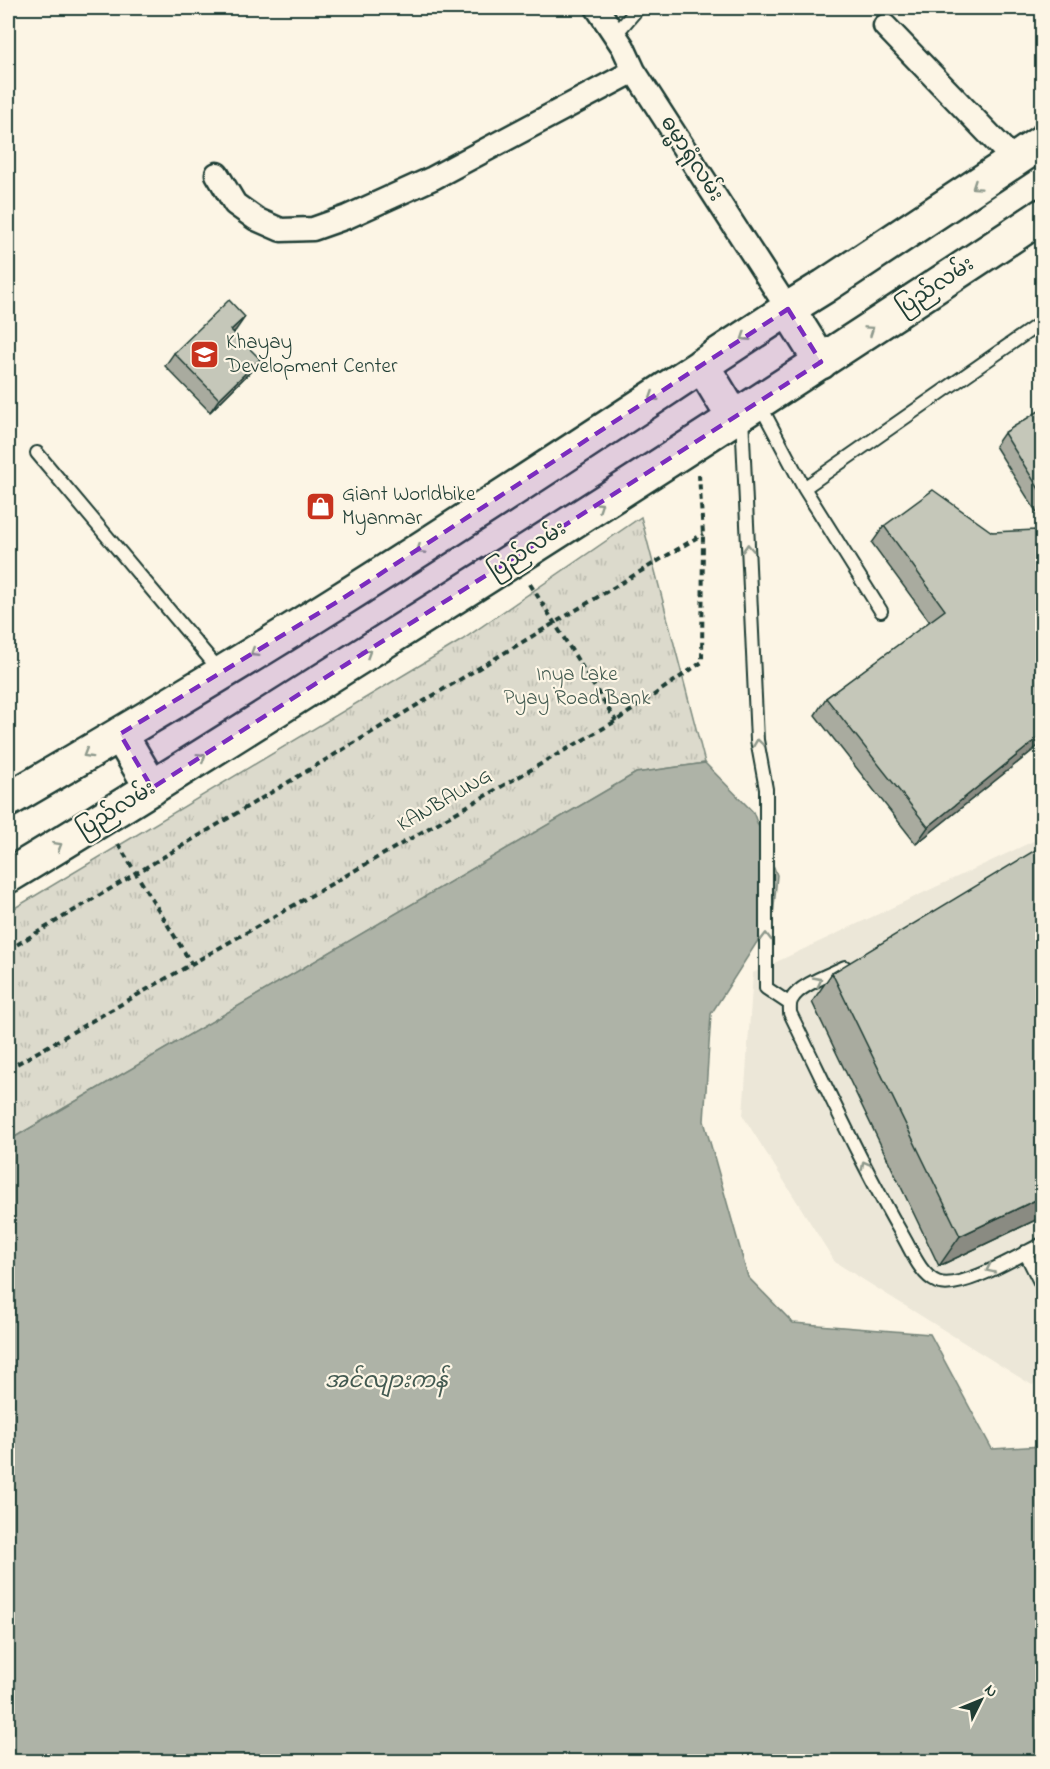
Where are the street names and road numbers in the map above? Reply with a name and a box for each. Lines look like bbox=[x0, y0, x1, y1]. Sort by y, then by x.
street label: ဓမ္မာရုံလမ်း bbox=[652, 108, 733, 208]
street label: ပြည်လမ်း bbox=[890, 248, 981, 324]
street label: ပြည်လမ်း bbox=[482, 512, 573, 587]
street label: KANBAUNG bbox=[392, 762, 498, 840]
street label: ပြည်လမ်း bbox=[70, 772, 162, 846]

